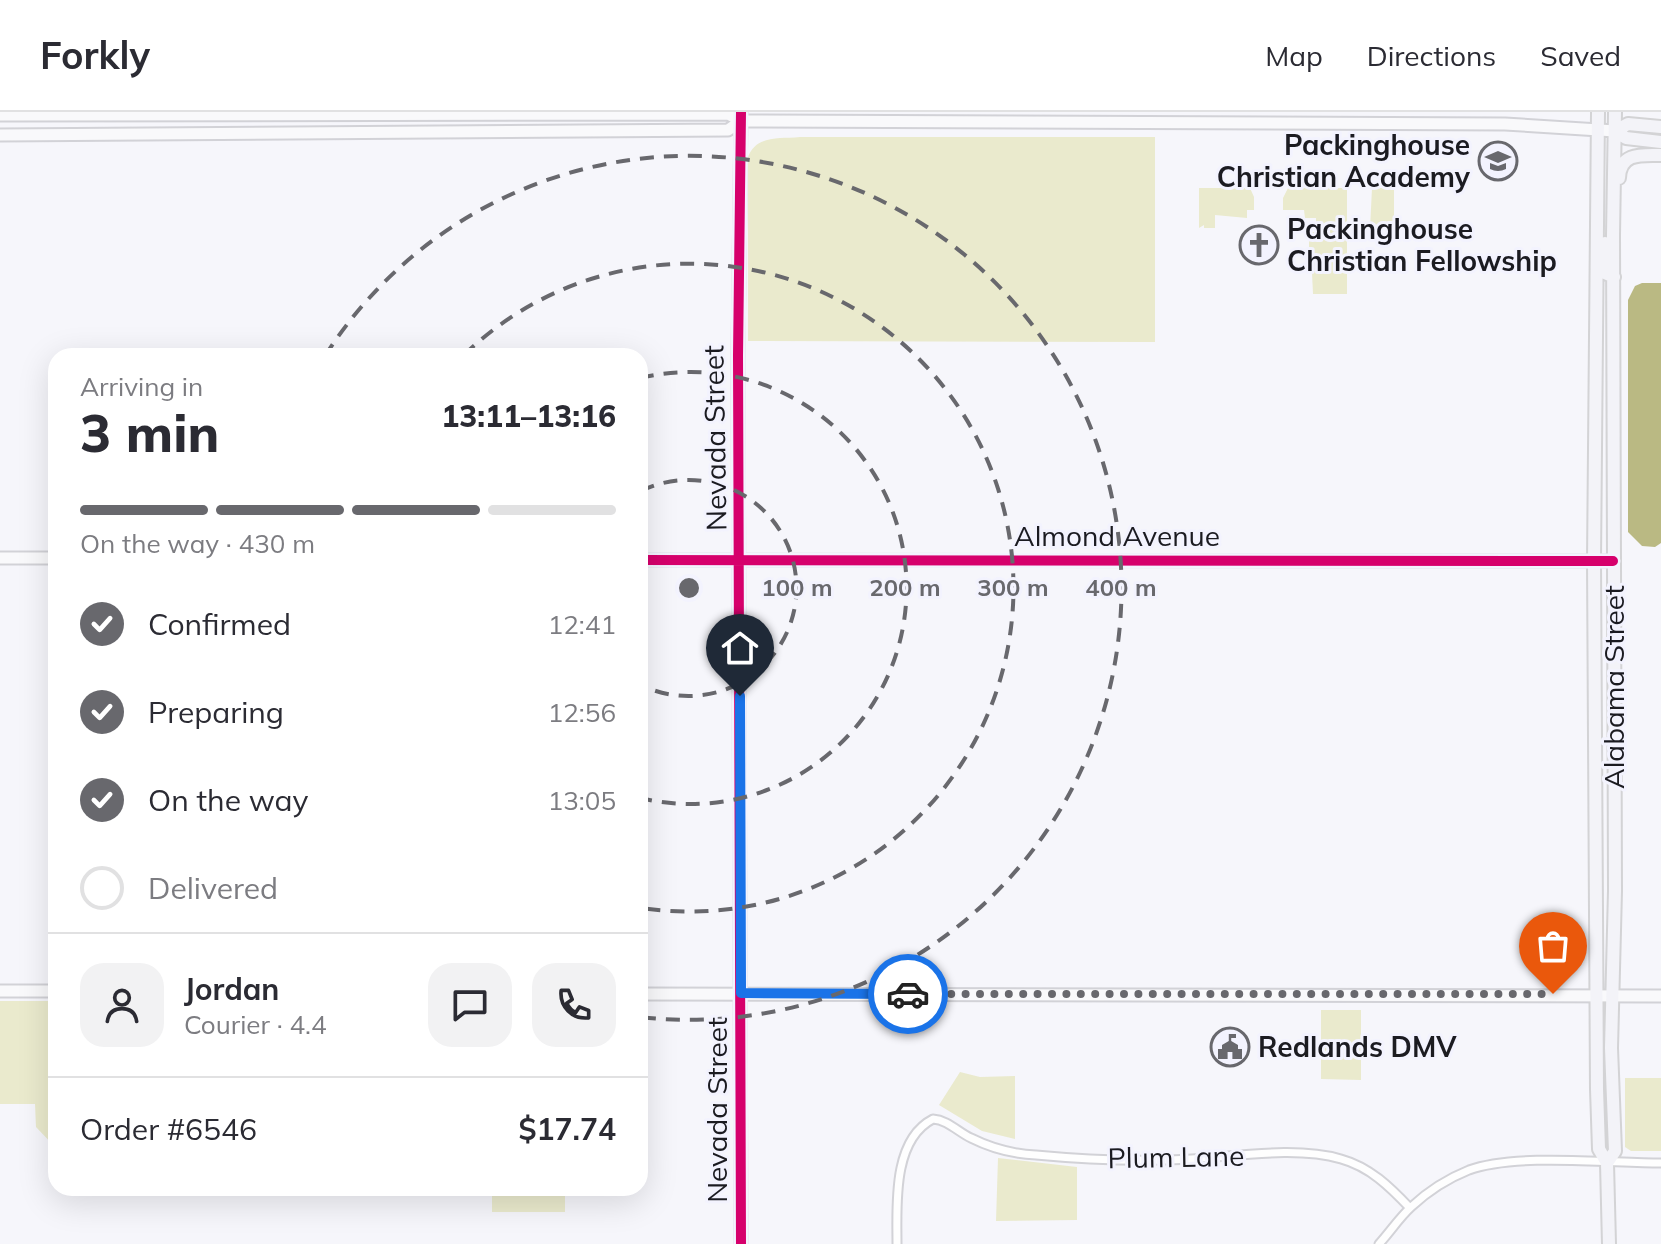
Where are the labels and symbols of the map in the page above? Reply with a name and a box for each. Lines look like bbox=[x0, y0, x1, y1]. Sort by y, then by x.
place label: Packinghouse Christian Academy bbox=[1217, 127, 1471, 194]
school or university icon: Packinghouse Christian Academy bbox=[1477, 140, 1519, 182]
place label: Packinghouse Christian Fellowship bbox=[1287, 211, 1557, 278]
church icon: Packinghouse Christian Fellowship bbox=[1238, 224, 1280, 266]
street label: Nevada Street bbox=[695, 345, 734, 531]
street label: Almond Avenue bbox=[1014, 518, 1220, 553]
text: 100 m bbox=[761, 572, 833, 602]
text: 200 m bbox=[869, 572, 941, 602]
text: 300 m bbox=[977, 572, 1049, 602]
text: 400 m bbox=[1085, 572, 1157, 602]
centre of rings bbox=[675, 574, 703, 602]
street label: Alabama Street bbox=[1596, 585, 1631, 789]
pin bbox=[706, 614, 774, 696]
pin bbox=[1519, 912, 1587, 994]
courier bbox=[868, 954, 948, 1034]
street label: Nevada Street bbox=[699, 1017, 734, 1203]
public building icon: Redlands DMV bbox=[1209, 1026, 1251, 1068]
place label: Redlands DMV bbox=[1258, 1029, 1457, 1064]
street label: Plum Lane bbox=[1107, 1138, 1245, 1175]

